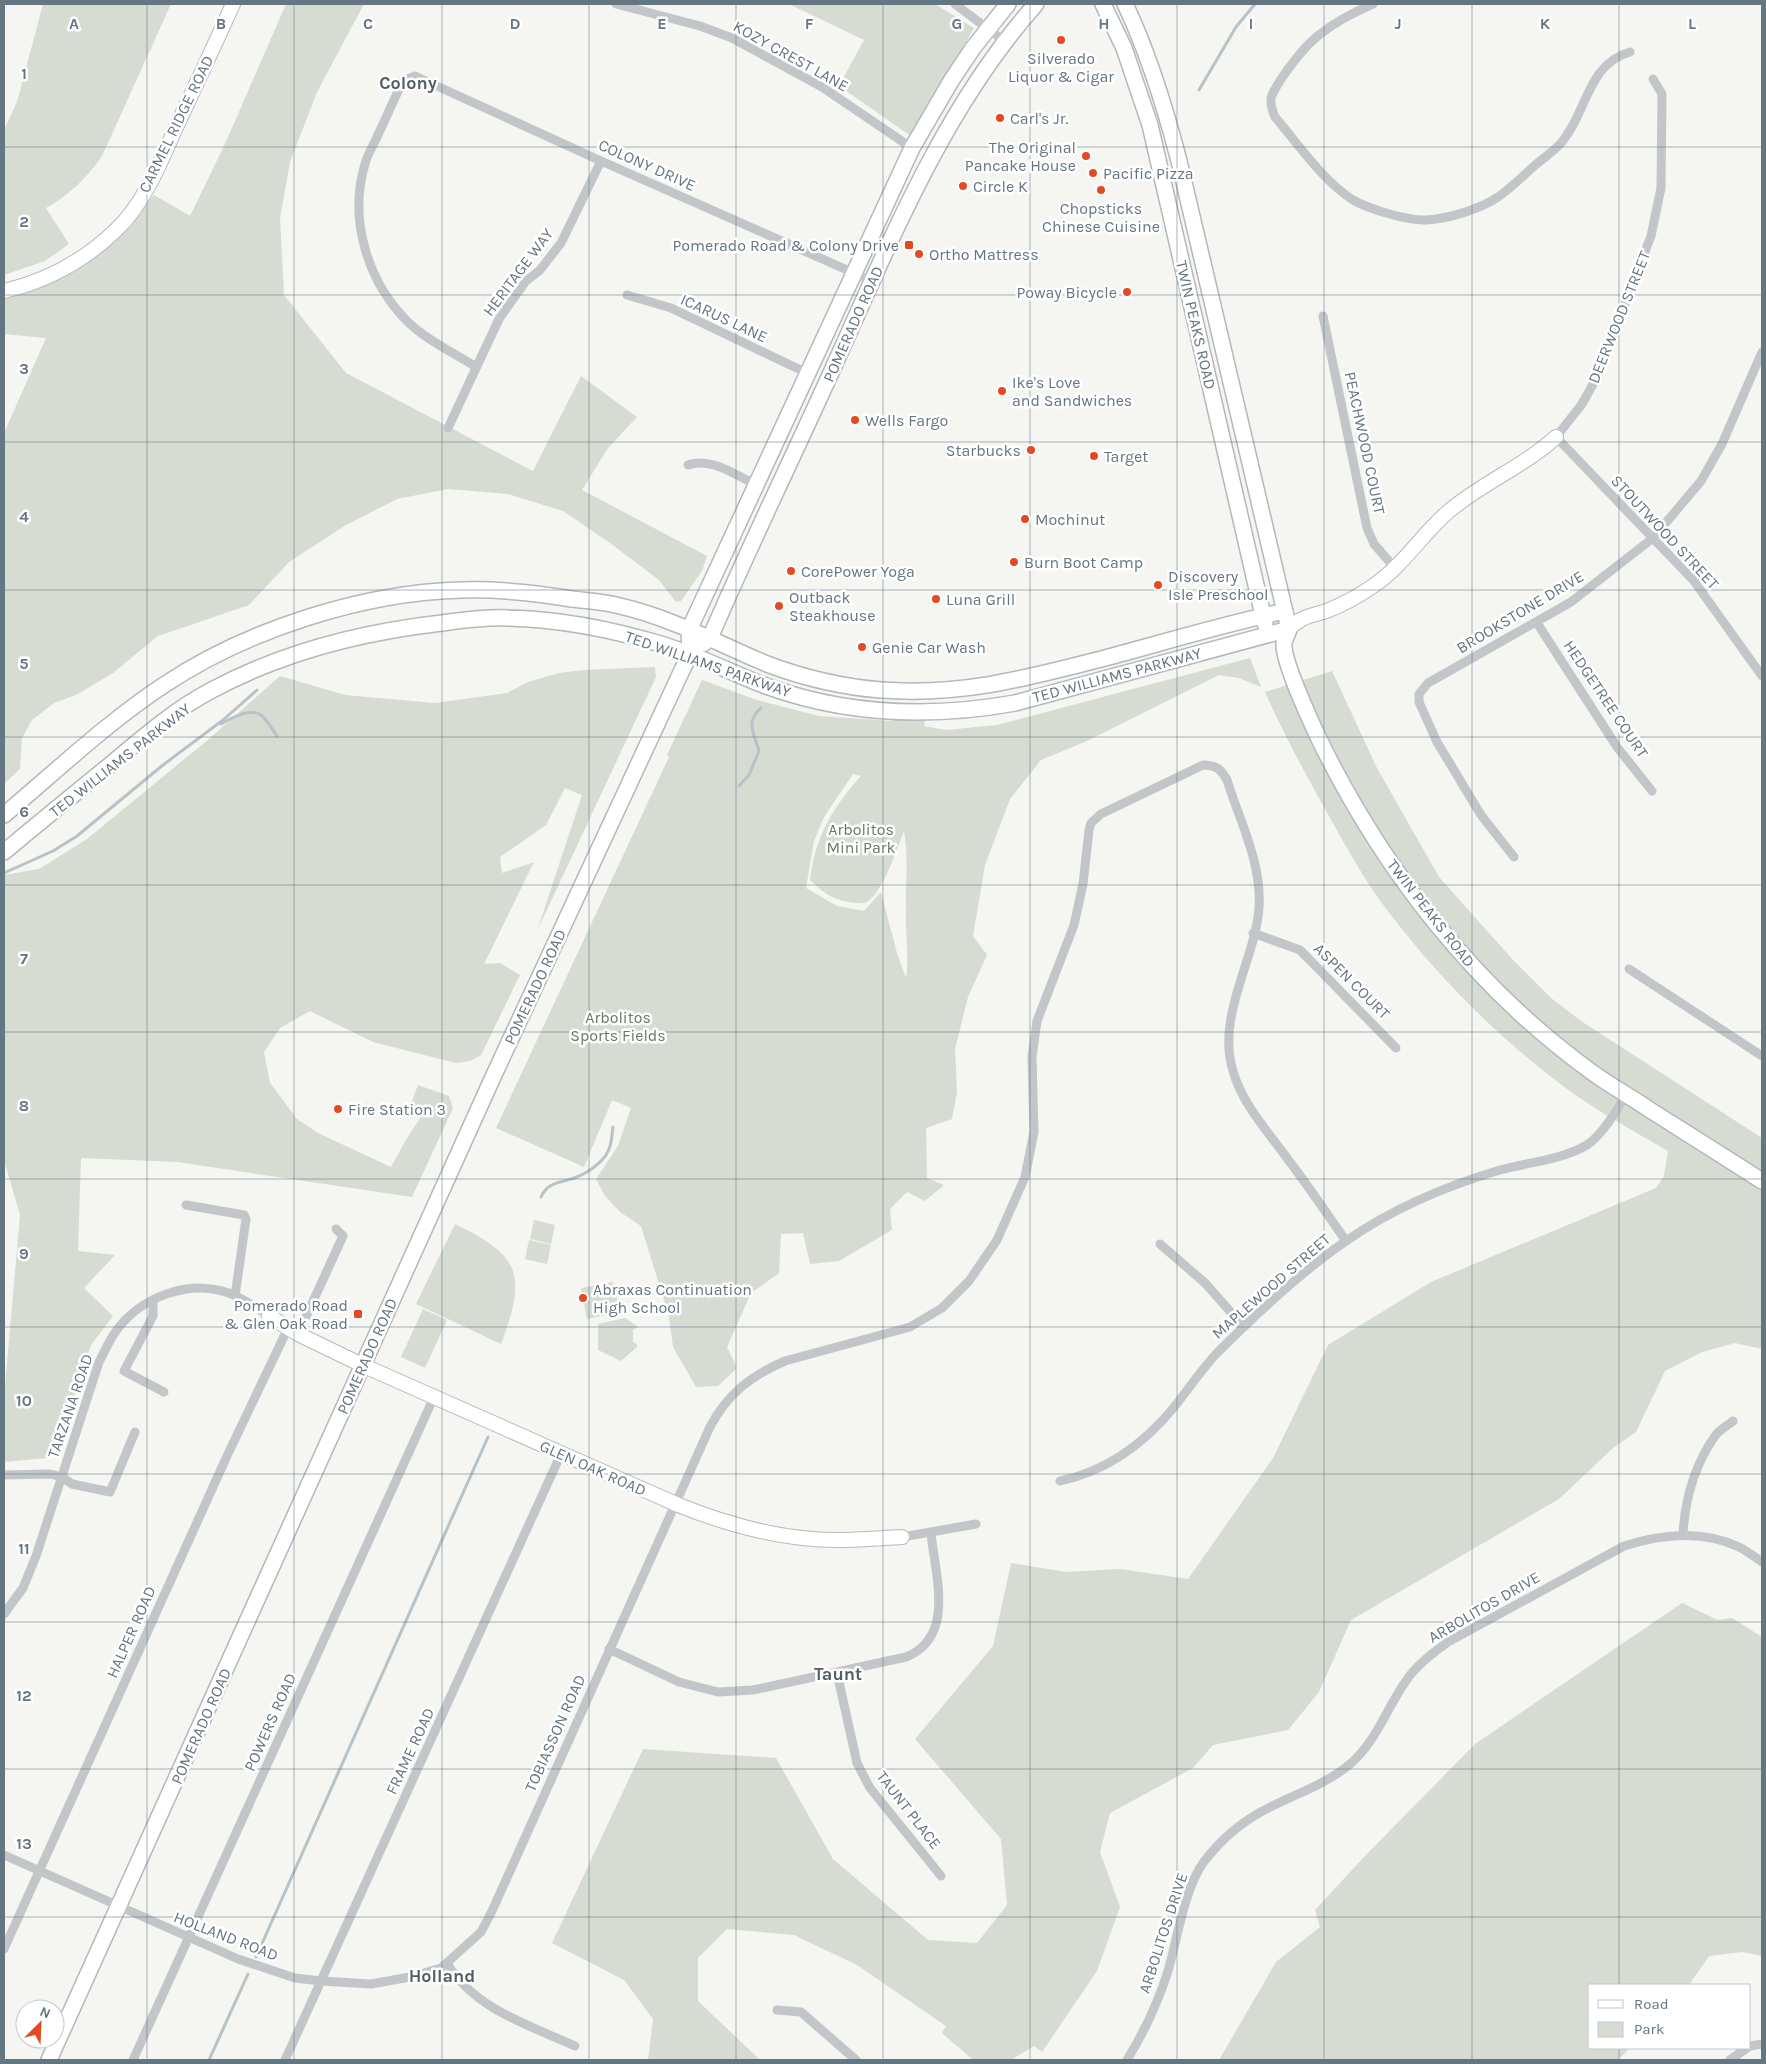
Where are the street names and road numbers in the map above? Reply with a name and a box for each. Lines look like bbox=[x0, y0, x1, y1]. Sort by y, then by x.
street label: KOZY CREST LANE bbox=[730, 16, 852, 96]
street label: CARMEL RIDGE ROAD bbox=[134, 52, 218, 196]
street label: COLONY DRIVE bbox=[595, 135, 699, 195]
street label: HERITAGE WAY bbox=[479, 224, 557, 320]
street label: DEERWOOD STREET bbox=[1584, 248, 1654, 386]
street label: TWIN PEAKS ROAD bbox=[1172, 259, 1220, 391]
street label: POMERADO ROAD bbox=[819, 263, 887, 385]
street label: ICARUS LANE bbox=[677, 290, 771, 346]
street label: PEACHWOOD COURT bbox=[1341, 370, 1389, 516]
street label: STOUTWOOD STREET bbox=[1607, 471, 1723, 593]
street label: BROOKSTONE DRIVE bbox=[1453, 567, 1587, 657]
street label: TED WILLIAMS PARKWAY bbox=[623, 627, 794, 701]
street label: HEDGETREE COURT bbox=[1560, 637, 1652, 761]
street label: TED WILLIAMS PARKWAY bbox=[1030, 643, 1204, 707]
street label: TED WILLIAMS PARKWAY bbox=[46, 699, 195, 821]
street label: TWIN PEAKS ROAD bbox=[1383, 855, 1479, 971]
street label: POMERADO ROAD bbox=[500, 926, 570, 1048]
street label: ASPEN COURT bbox=[1310, 939, 1394, 1023]
street label: MAPLEWOOD STREET bbox=[1208, 1229, 1334, 1343]
street label: POMERADO ROAD bbox=[333, 1295, 401, 1417]
street label: TARZANA ROAD bbox=[43, 1351, 97, 1461]
street label: GLEN OAK ROAD bbox=[537, 1436, 649, 1500]
street label: ARBOLITOS DRIVE bbox=[1425, 1567, 1543, 1647]
street label: HALPER ROAD bbox=[102, 1583, 160, 1681]
street label: POMERADO ROAD bbox=[167, 1665, 235, 1787]
street label: POWERS ROAD bbox=[240, 1670, 300, 1774]
street label: TOBIASSON ROAD bbox=[521, 1671, 589, 1795]
street label: FRAME ROAD bbox=[382, 1705, 438, 1797]
street label: TAUNT PLACE bbox=[873, 1767, 945, 1853]
street label: ARBOLITOS DRIVE bbox=[1135, 1870, 1191, 1996]
street label: HOLLAND ROAD bbox=[171, 1907, 281, 1965]

